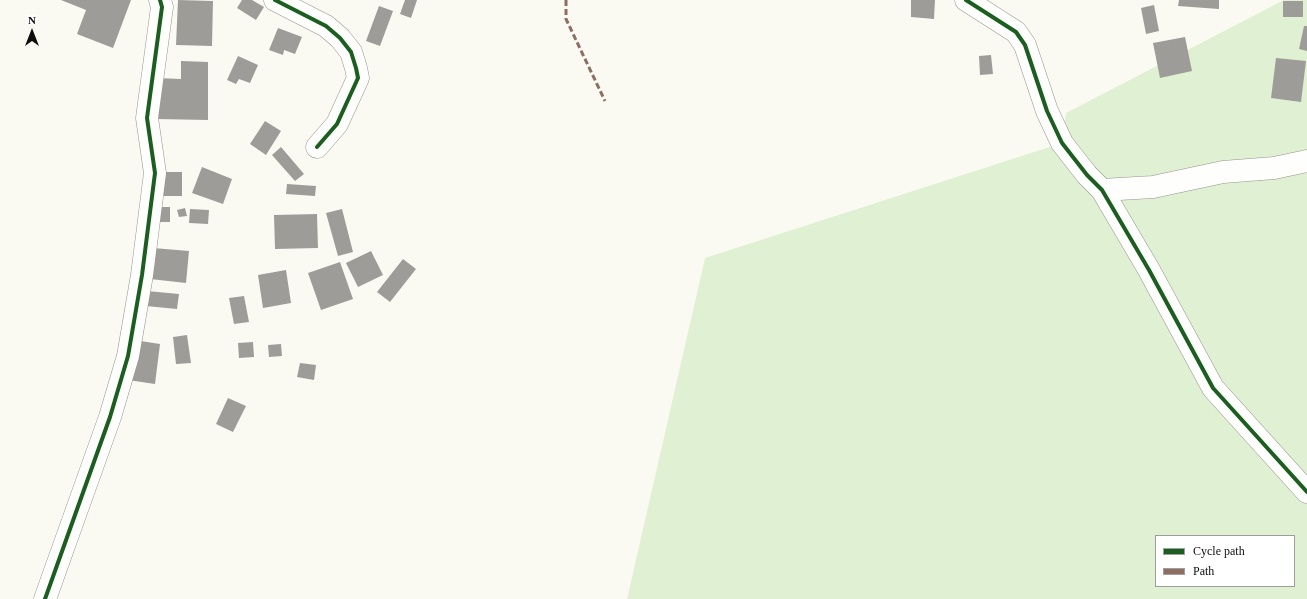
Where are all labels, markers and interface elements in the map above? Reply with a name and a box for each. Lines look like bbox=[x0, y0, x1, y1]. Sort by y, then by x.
north arrow bbox=[12, 12, 52, 52]
text: N bbox=[28, 14, 36, 26]
legend bbox=[1155, 535, 1295, 587]
text: Cycle path bbox=[1193, 544, 1245, 558]
text: Path bbox=[1193, 564, 1214, 578]

